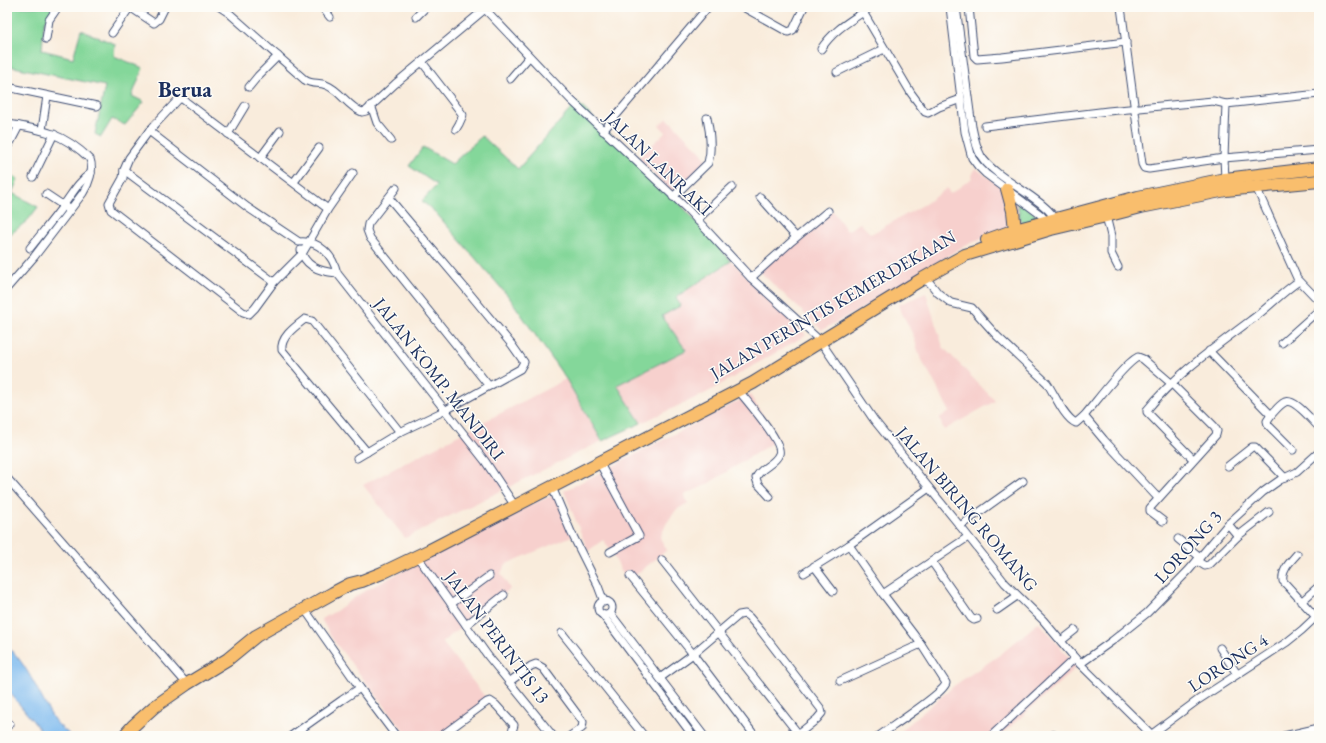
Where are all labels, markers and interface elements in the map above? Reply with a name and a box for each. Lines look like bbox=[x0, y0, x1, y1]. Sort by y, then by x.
district label: Berua bbox=[158, 75, 212, 104]
street label: JALAN LANRAKI bbox=[598, 104, 717, 220]
street label: JALAN PERINTIS KEMERDEKAAN bbox=[704, 224, 960, 385]
street label: JALAN KOMP. MANDIRI bbox=[368, 291, 510, 464]
street label: JALAN BIRING ROMANG bbox=[890, 420, 1043, 596]
street label: LORONG 3 bbox=[1149, 505, 1226, 588]
street label: JALAN PERINTIS 13 bbox=[439, 564, 555, 708]
street label: LORONG 4 bbox=[1184, 628, 1272, 697]

